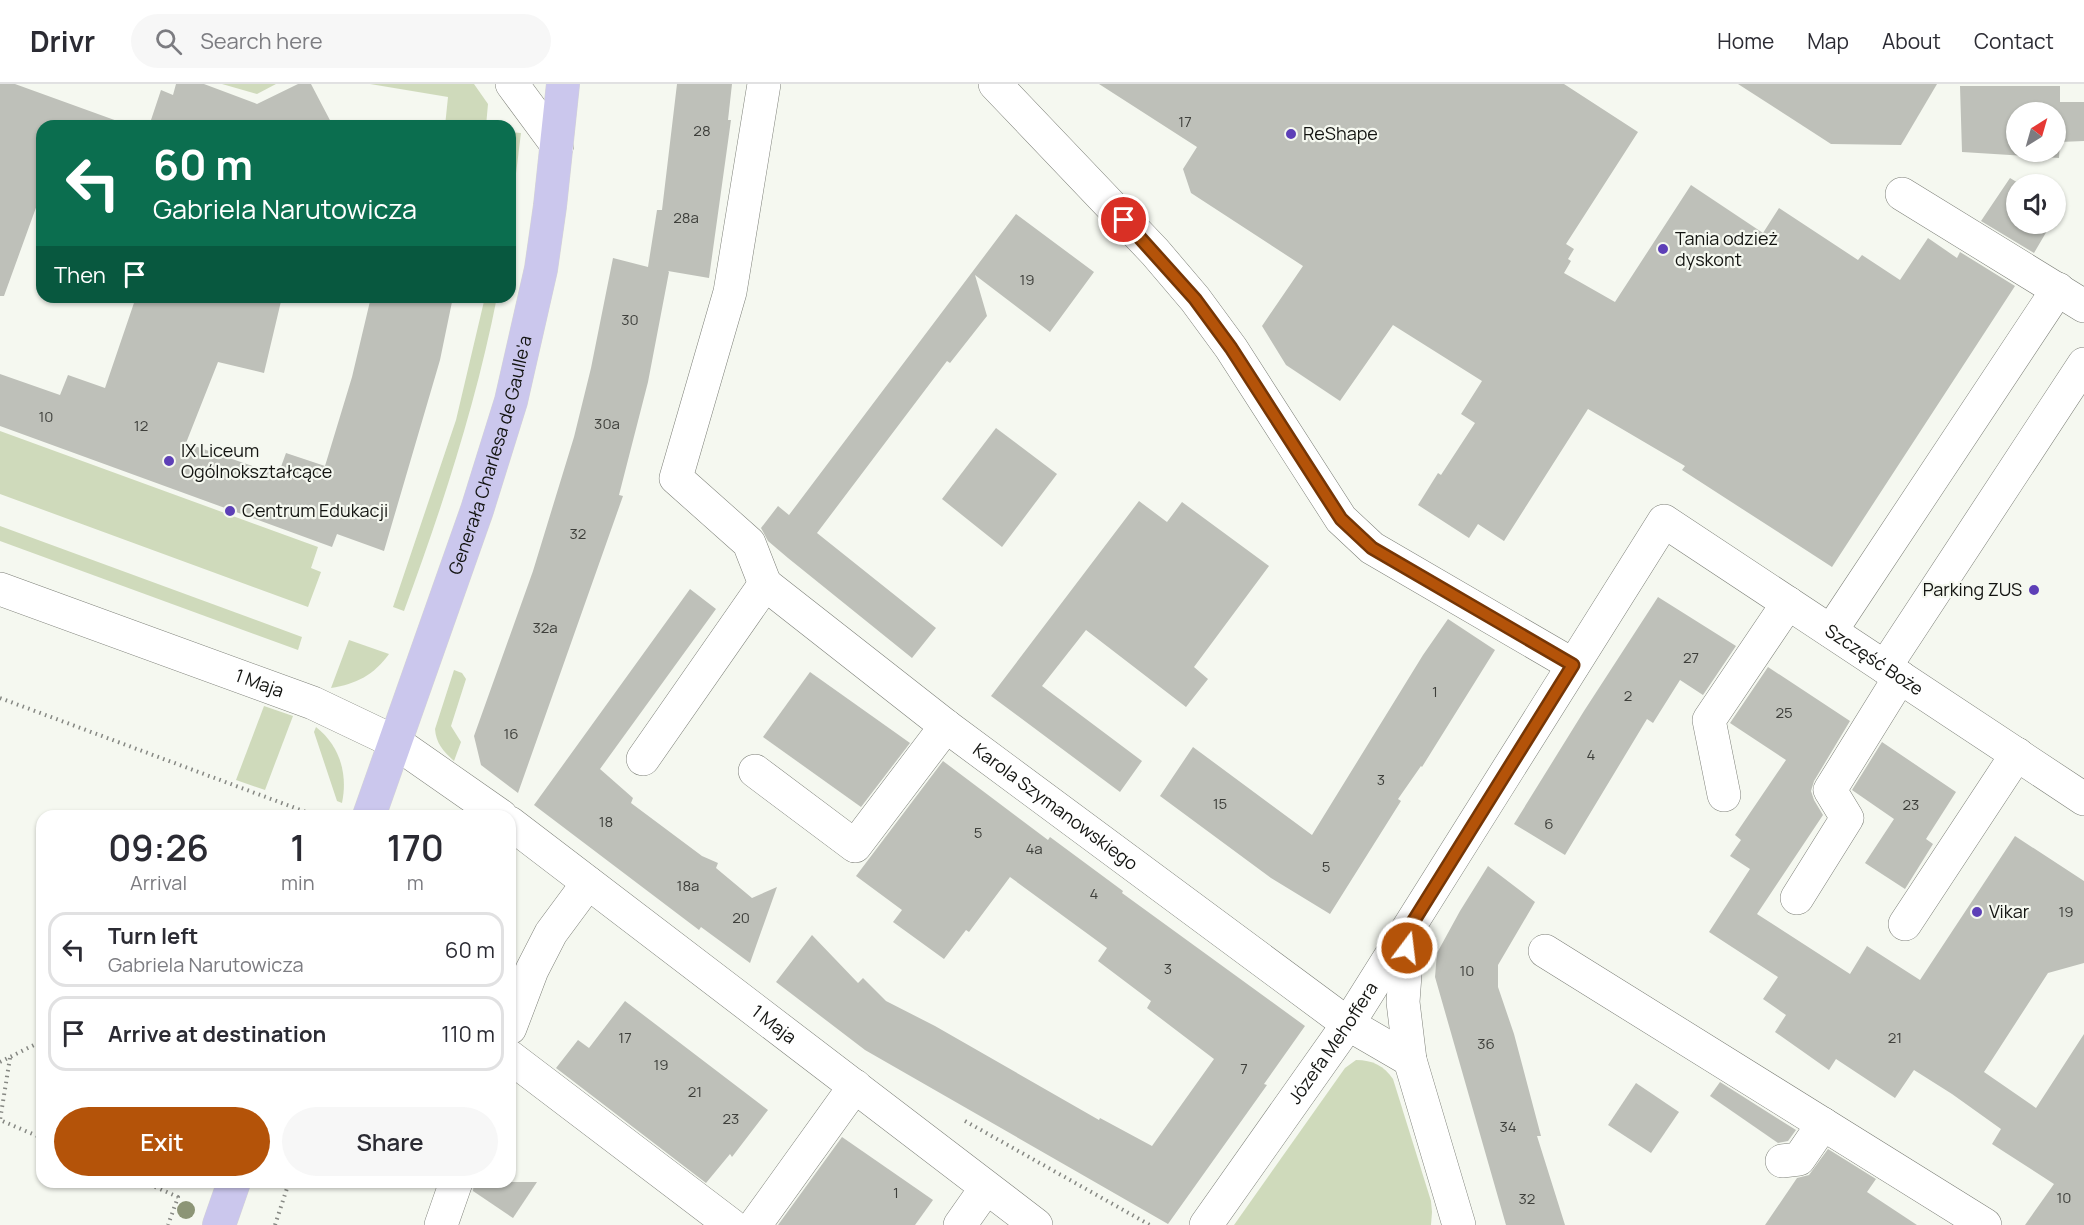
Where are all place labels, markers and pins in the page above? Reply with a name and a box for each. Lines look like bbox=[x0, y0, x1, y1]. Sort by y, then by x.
place label: ReShape bbox=[1303, 121, 1378, 145]
marker: ReShape bbox=[1284, 127, 1298, 141]
pin bbox=[1098, 194, 1149, 245]
place label: Tania odzież dyskont bbox=[1675, 226, 1778, 271]
marker: Tania odzież dyskont bbox=[1656, 242, 1670, 256]
place label: IX Liceum Ogólnokształcące bbox=[181, 438, 332, 483]
marker: IX Liceum Ogólnokształcące bbox=[162, 454, 176, 468]
place label: Centrum Edukacji bbox=[242, 498, 388, 522]
marker: Centrum Edukacji bbox=[223, 504, 237, 518]
place label: Parking ZUS bbox=[1923, 577, 2022, 601]
marker: Parking ZUS bbox=[2027, 583, 2041, 597]
place label: Vikar bbox=[1989, 899, 2030, 923]
marker: Vikar bbox=[1970, 905, 1984, 919]

